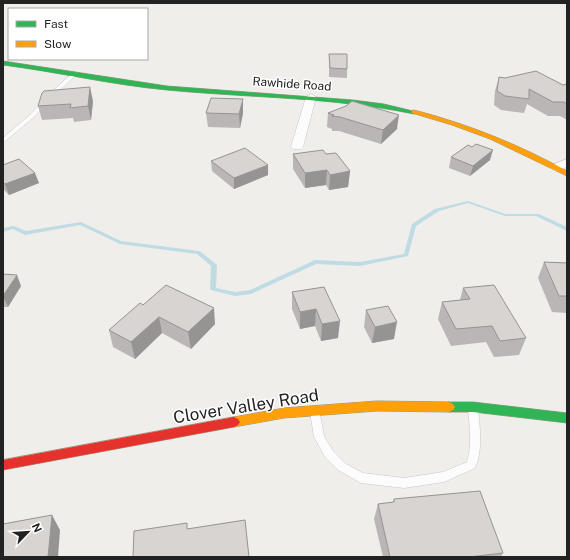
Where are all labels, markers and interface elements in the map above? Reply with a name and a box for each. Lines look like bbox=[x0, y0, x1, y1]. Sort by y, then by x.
legend bbox=[8, 8, 148, 60]
text: Fast bbox=[44, 17, 69, 31]
text: Slow bbox=[44, 37, 72, 51]
street label: Rawhide Road bbox=[252, 74, 332, 94]
street label: Clover Valley Road bbox=[172, 385, 320, 427]
north arrow bbox=[8, 512, 48, 552]
text: N bbox=[30, 521, 44, 534]

